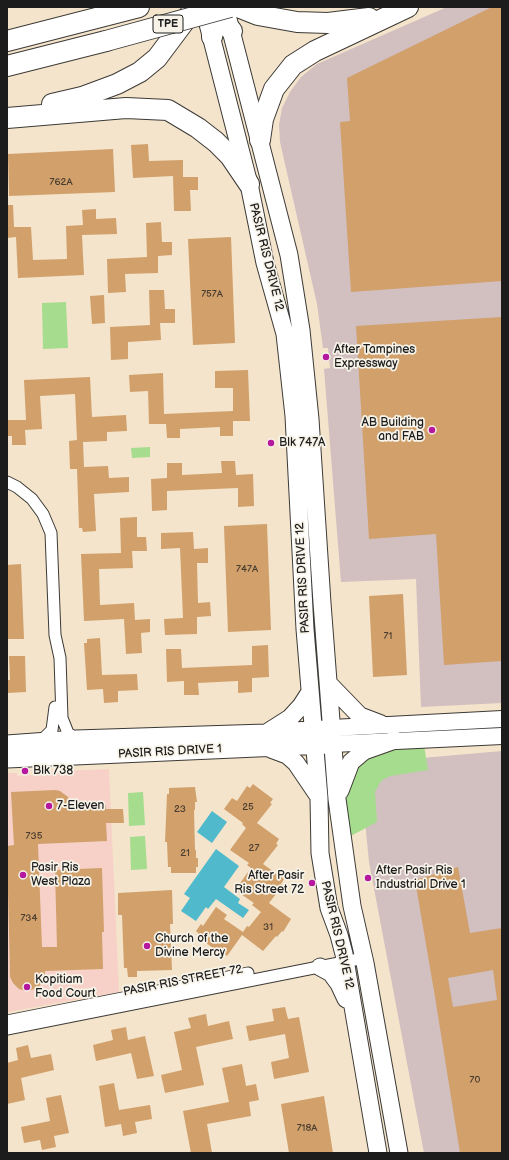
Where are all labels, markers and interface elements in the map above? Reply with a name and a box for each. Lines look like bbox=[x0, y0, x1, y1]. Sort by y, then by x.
road number: TPE bbox=[153, 15, 183, 33]
house number: 762A bbox=[49, 176, 73, 188]
street label: PASIR RIS DRIVE 12 bbox=[246, 201, 286, 313]
house number: 757A bbox=[201, 288, 223, 300]
place label: After Tampines Expressway bbox=[334, 343, 415, 371]
marker: After Tampines Expressway bbox=[321, 352, 331, 362]
place label: AB Building and FAB bbox=[362, 416, 424, 444]
marker: AB Building and FAB bbox=[427, 425, 437, 435]
place label: Blk 747A bbox=[279, 436, 325, 450]
marker: Blk 747A bbox=[266, 438, 276, 448]
street label: PASIR RIS DRIVE 12 bbox=[293, 522, 313, 634]
house number: 747A bbox=[236, 563, 258, 575]
house number: 71 bbox=[384, 630, 392, 642]
street label: PASIR RIS DRIVE 1 bbox=[118, 742, 222, 762]
place label: Blk 738 bbox=[33, 764, 73, 778]
marker: Blk 738 bbox=[20, 766, 30, 776]
place label: 7-Eleven bbox=[57, 799, 104, 813]
marker: 7-Eleven bbox=[44, 801, 54, 811]
house number: 25 bbox=[242, 801, 254, 813]
house number: 23 bbox=[174, 803, 186, 815]
house number: 735 bbox=[26, 830, 42, 842]
house number: 27 bbox=[249, 842, 259, 854]
house number: 21 bbox=[180, 847, 190, 859]
place label: Pasir Ris West Plaza bbox=[31, 861, 91, 889]
place label: After Pasir Ris Industrial Drive 1 bbox=[376, 864, 466, 892]
place label: After Pasir Ris Street 72 bbox=[234, 869, 304, 897]
marker: Pasir Ris West Plaza bbox=[18, 870, 28, 880]
marker: After Pasir Ris Industrial Drive 1 bbox=[363, 873, 373, 883]
marker: After Pasir Ris Street 72 bbox=[307, 878, 317, 888]
street label: PASIR RIS DRIVE 12 bbox=[318, 879, 356, 991]
house number: 734 bbox=[20, 912, 38, 924]
house number: 31 bbox=[263, 921, 273, 933]
place label: Church of the Divine Mercy bbox=[155, 932, 228, 960]
marker: Church of the Divine Mercy bbox=[142, 941, 152, 951]
street label: PASIR RIS STREET 72 bbox=[122, 962, 244, 1000]
place label: Kopitiam Food Court bbox=[35, 973, 96, 1001]
marker: Kopitiam Food Court bbox=[22, 982, 32, 992]
house number: 70 bbox=[470, 1074, 480, 1086]
house number: 718A bbox=[297, 1122, 317, 1134]

